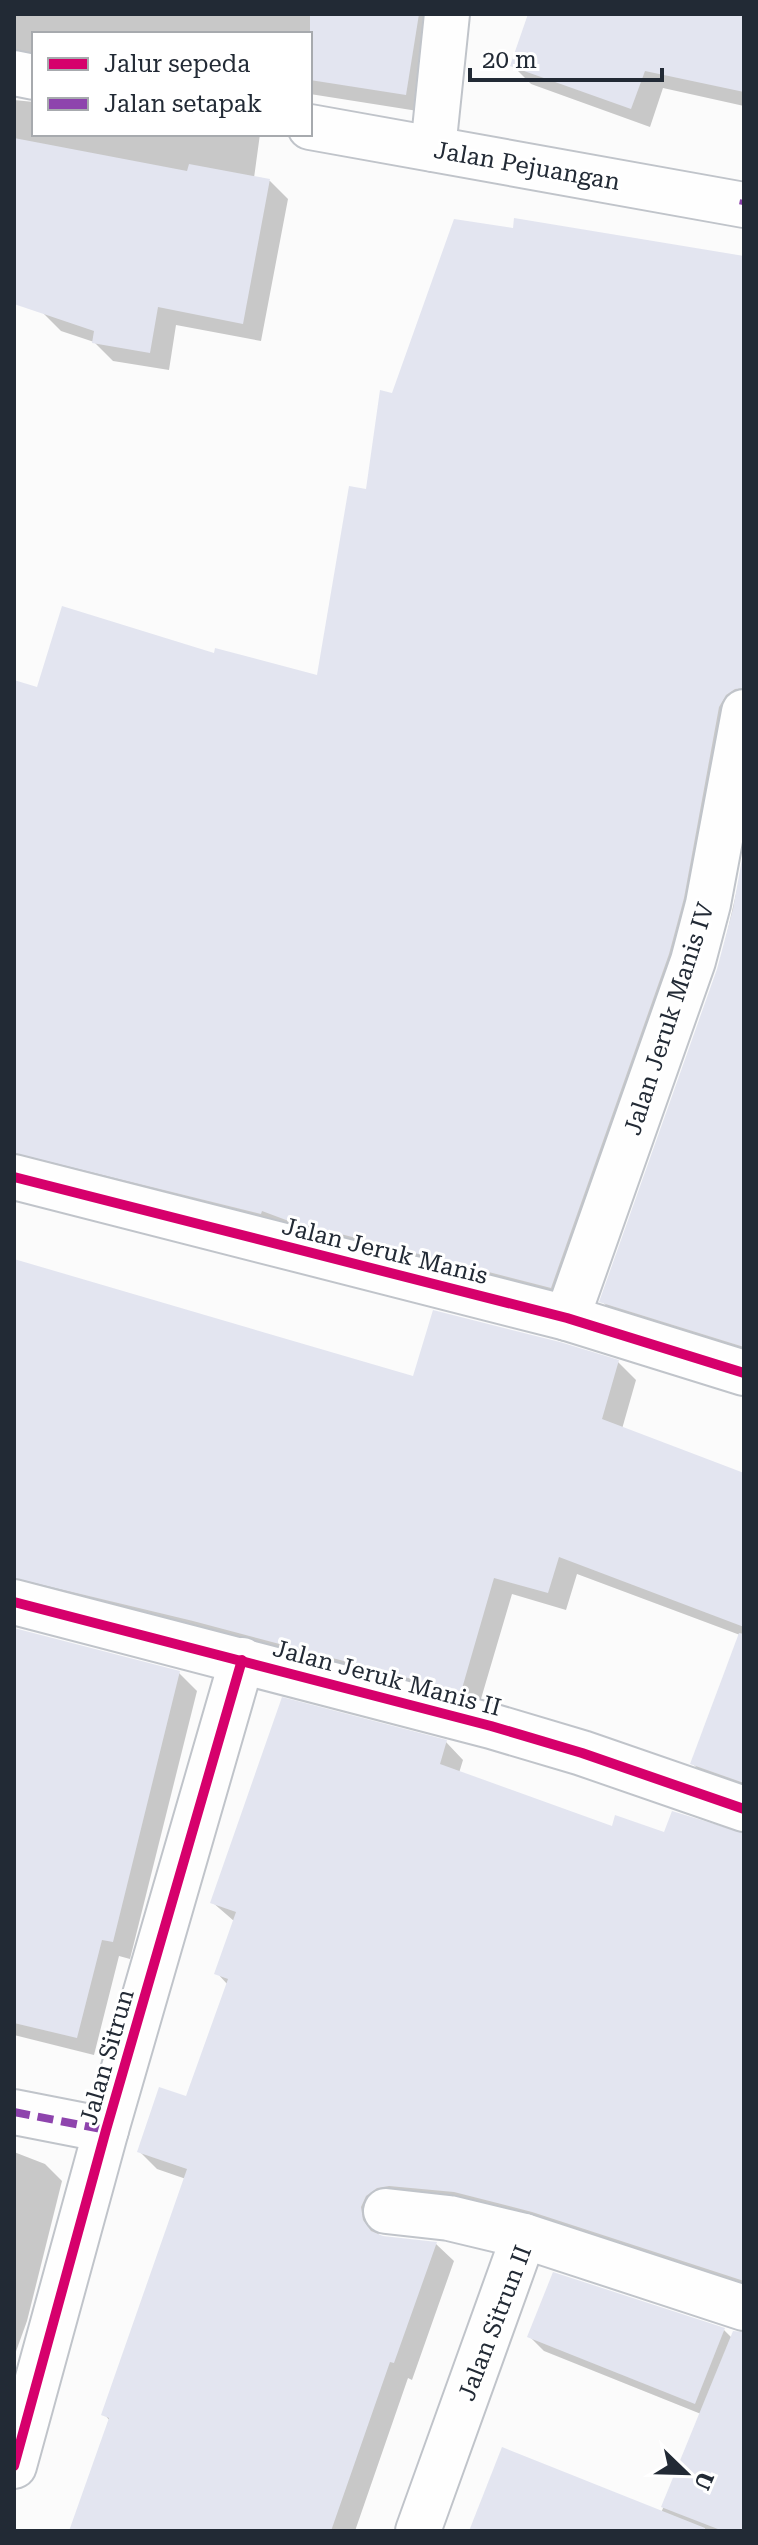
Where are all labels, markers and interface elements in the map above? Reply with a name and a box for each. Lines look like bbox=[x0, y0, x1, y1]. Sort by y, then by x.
legend bbox=[32, 32, 312, 136]
scale bar bbox=[470, 32, 662, 82]
text: 20 m bbox=[482, 46, 537, 74]
text: Jalur sepeda bbox=[104, 50, 250, 78]
text: Jalan setapak bbox=[104, 90, 262, 118]
street label: Jalan Pejuangan bbox=[432, 136, 622, 196]
street label: Jalan Jeruk Manis IV bbox=[618, 899, 720, 1139]
street label: Jalan Jeruk Manis bbox=[279, 1212, 491, 1290]
street label: Jalan Jeruk Manis II bbox=[270, 1634, 504, 1722]
street label: Jalan Sitrun bbox=[74, 1986, 140, 2128]
street label: Jalan Sitrun II bbox=[453, 2241, 537, 2405]
north arrow bbox=[646, 2433, 726, 2513]
text: U bbox=[689, 2468, 719, 2493]

